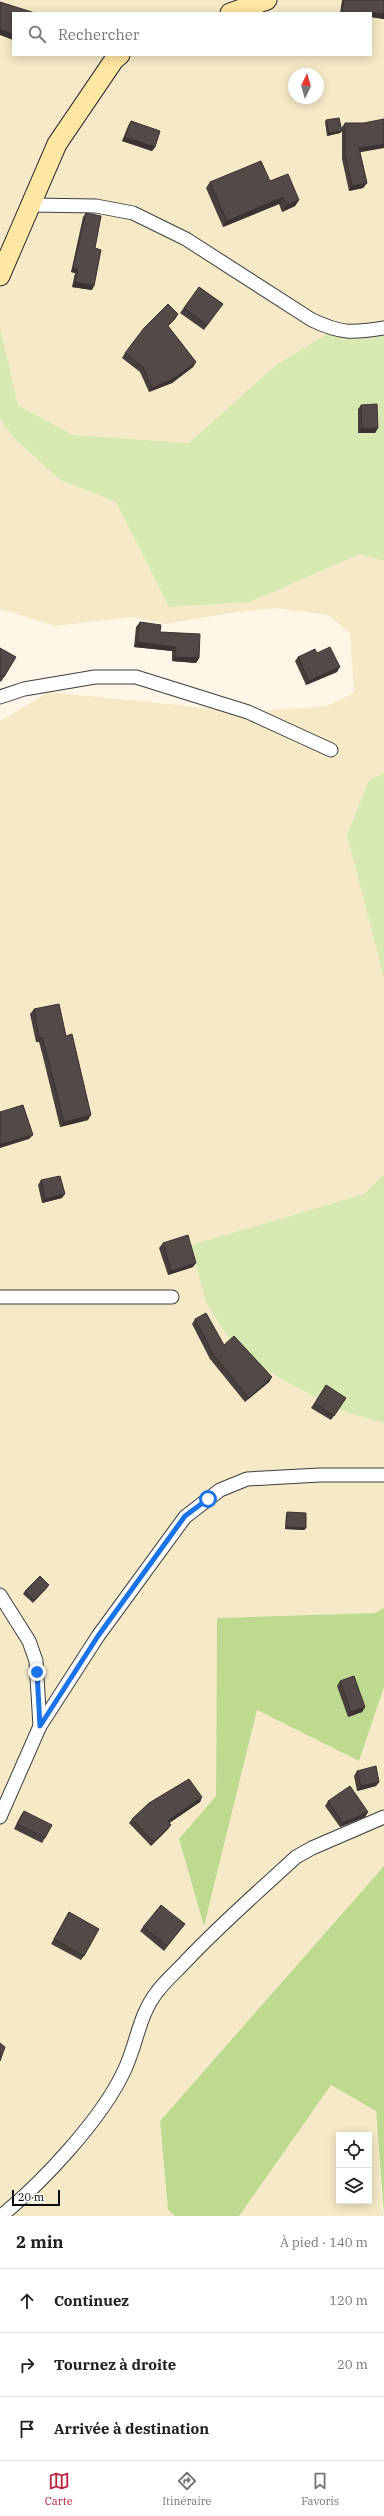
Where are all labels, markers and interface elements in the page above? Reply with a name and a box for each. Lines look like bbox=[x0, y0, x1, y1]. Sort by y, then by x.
search box bbox=[12, 12, 372, 56]
icon: search bbox=[26, 23, 48, 45]
text: Rechercher bbox=[58, 25, 139, 44]
north arrow bbox=[288, 68, 324, 104]
route start bbox=[199, 1490, 217, 1508]
route end bbox=[28, 1663, 46, 1681]
map controls bbox=[336, 2132, 372, 2204]
button: locate bbox=[336, 2132, 372, 2168]
button: layers bbox=[336, 2168, 372, 2204]
scale bar bbox=[12, 2188, 60, 2207]
text: 20 m bbox=[18, 2190, 44, 2204]
text: 2 min bbox=[16, 2231, 64, 2253]
text: À pied · 140 m bbox=[280, 2234, 368, 2251]
icon: ahead bbox=[16, 2290, 38, 2312]
text: Continuez bbox=[54, 2291, 129, 2310]
text: 120 m bbox=[329, 2292, 368, 2309]
icon: right bbox=[16, 2354, 38, 2376]
text: Tournez à droite bbox=[54, 2355, 176, 2374]
text: 20 m bbox=[337, 2356, 368, 2373]
icon: arrive bbox=[16, 2418, 38, 2440]
text: Arrivée à destination bbox=[54, 2419, 209, 2438]
tab: Carte bbox=[45, 2470, 73, 2508]
tab: Itinéraire bbox=[162, 2470, 212, 2508]
tab: Favoris bbox=[301, 2470, 339, 2508]

